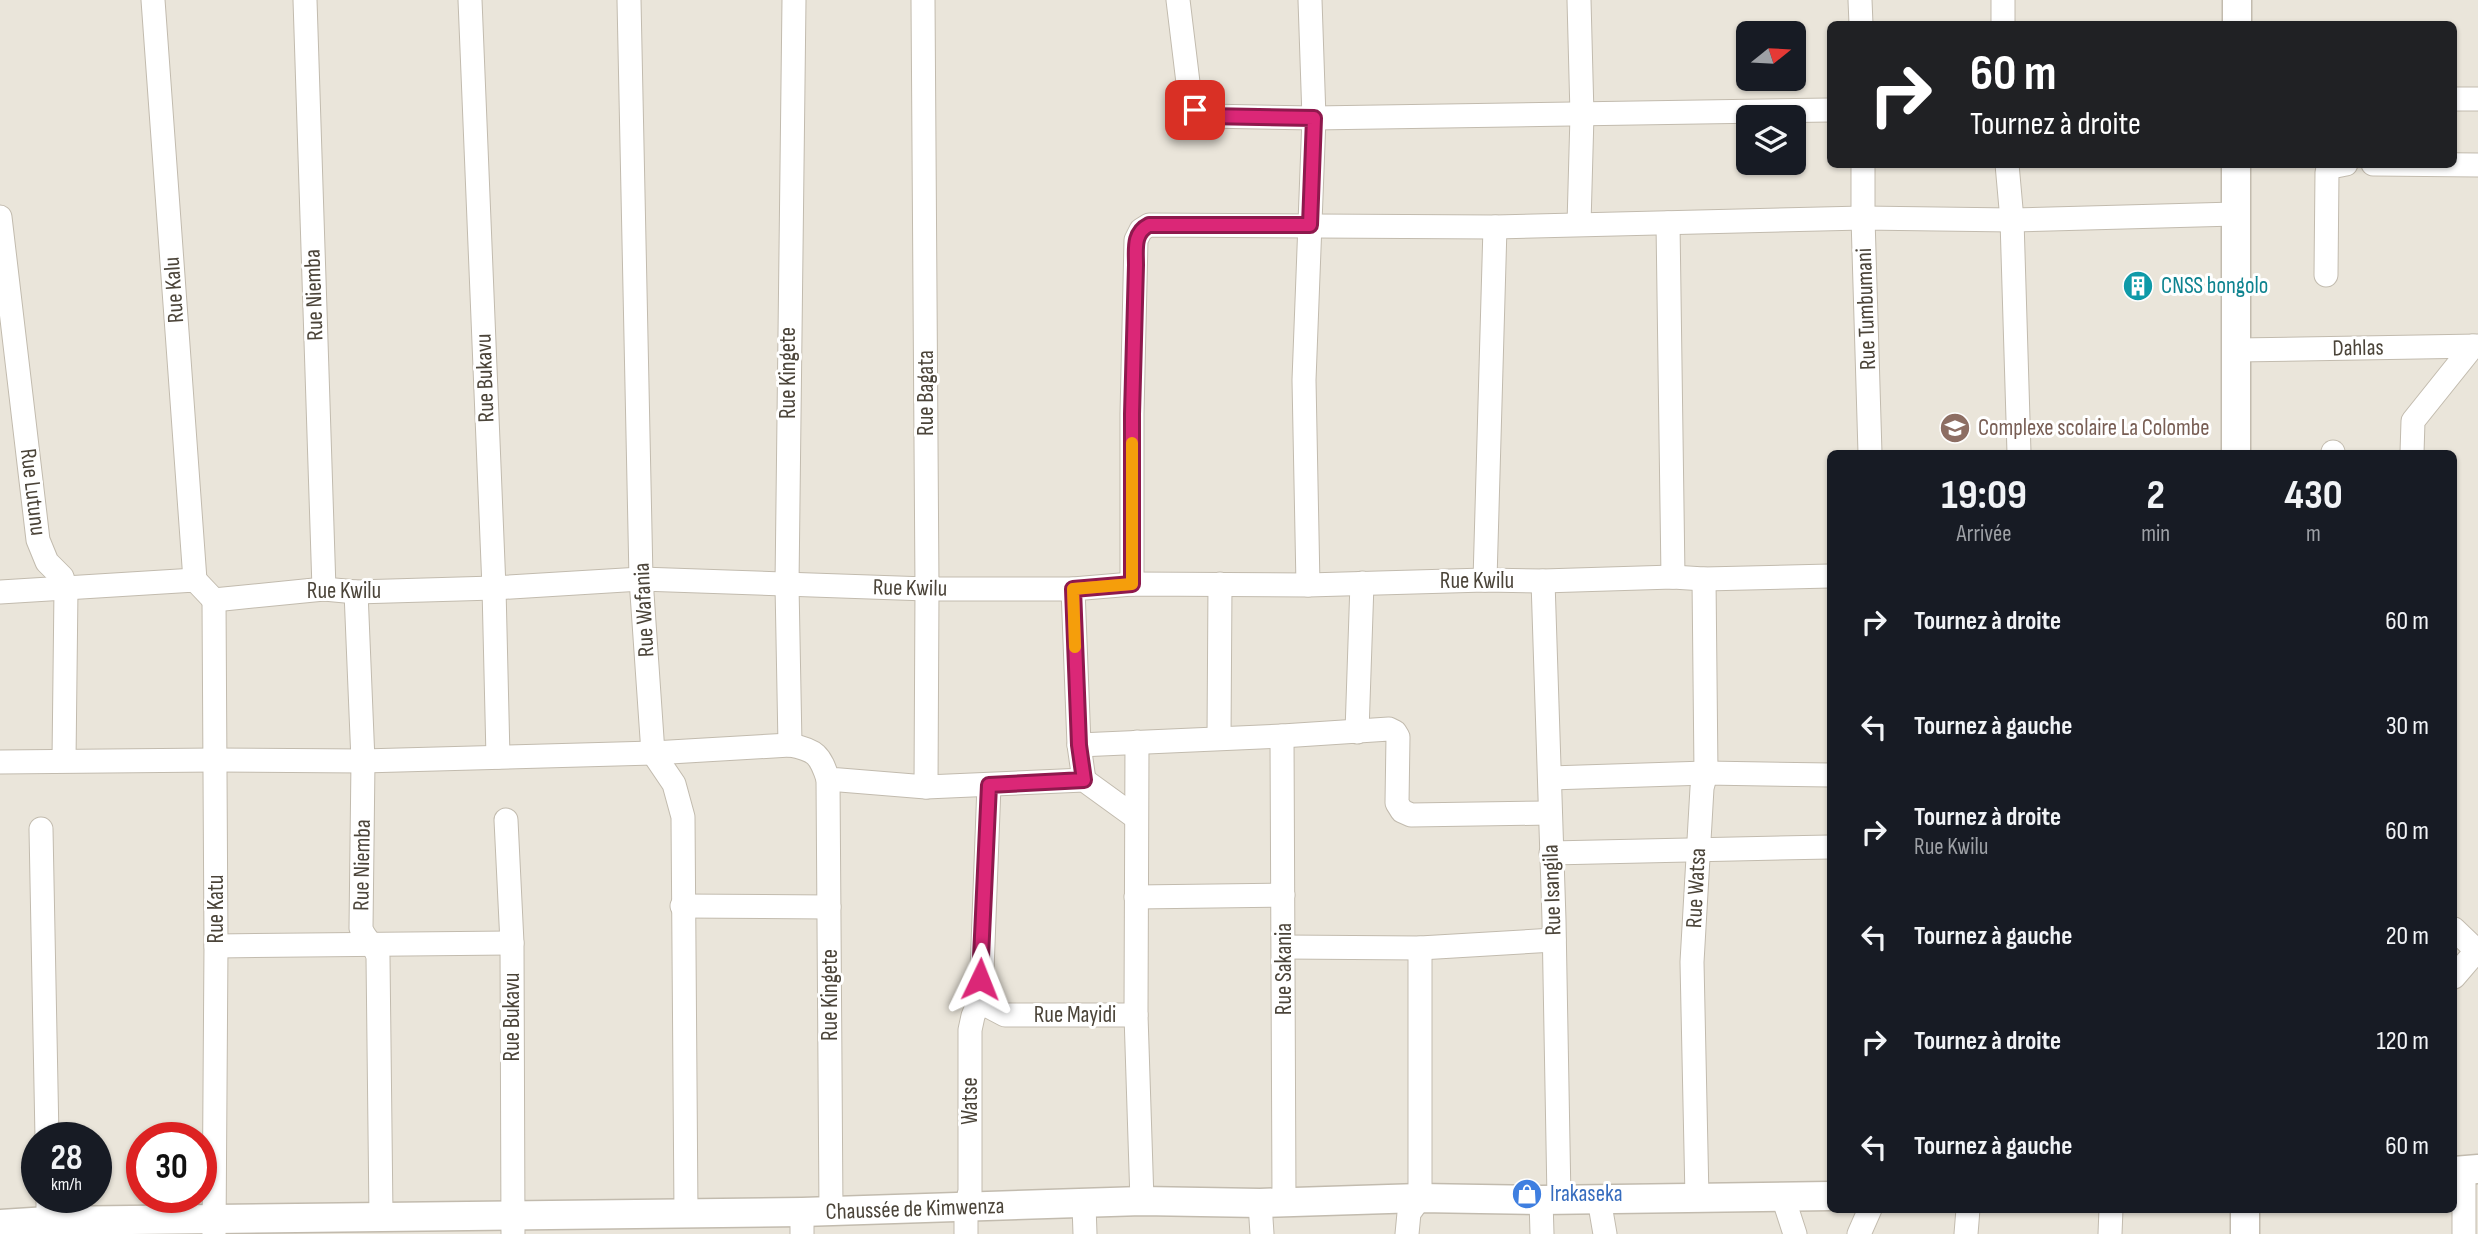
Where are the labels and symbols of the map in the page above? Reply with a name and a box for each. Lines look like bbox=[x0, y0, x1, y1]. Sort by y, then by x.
north arrow bbox=[1736, 21, 1806, 91]
pin bbox=[1165, 80, 1225, 140]
street label: Rue Tumbumani bbox=[1850, 247, 1882, 371]
street label: Rue Niemba bbox=[298, 249, 330, 341]
street label: Rue Kalu bbox=[158, 256, 190, 324]
building icon: CNSS bongolo bbox=[2121, 269, 2155, 303]
place label: CNSS bongolo bbox=[2161, 272, 2268, 300]
street label: Rue Kingete bbox=[774, 327, 802, 419]
street label: Rue Bukavu bbox=[469, 333, 501, 423]
street label: Dahlas bbox=[2332, 334, 2384, 362]
street label: Rue Bagata bbox=[912, 350, 940, 436]
school or university icon: Complexe scolaire La Colombe bbox=[1938, 411, 1972, 445]
place label: Complexe scolaire La Colombe bbox=[1978, 414, 2210, 442]
street label: Rue Lutunu bbox=[14, 447, 52, 537]
street label: Rue Wafania bbox=[628, 562, 660, 658]
street label: Rue Kwilu bbox=[1440, 567, 1514, 595]
street label: Rue Kwilu bbox=[873, 573, 947, 603]
street label: Rue Kwilu bbox=[307, 577, 381, 605]
street label: Rue Niemba bbox=[347, 819, 377, 911]
street label: Rue Isangila bbox=[1536, 844, 1568, 936]
street label: Rue Watsa bbox=[1680, 847, 1712, 929]
street label: Rue Katu bbox=[202, 875, 230, 943]
street label: Rue Sakania bbox=[1270, 923, 1298, 1015]
position arrow bbox=[943, 942, 1017, 1016]
street label: Rue Kingete bbox=[816, 949, 844, 1041]
street label: Rue Bukavu bbox=[498, 973, 526, 1062]
street label: Rue Mayidi bbox=[1034, 1001, 1116, 1029]
street label: Watse bbox=[956, 1077, 984, 1125]
speed limit sign: 30 bbox=[126, 1122, 217, 1213]
shop icon: Irakaseka bbox=[1510, 1177, 1544, 1211]
place label: Irakaseka bbox=[1550, 1180, 1623, 1208]
street label: Chaussée de Kimwenza bbox=[825, 1192, 1005, 1226]

